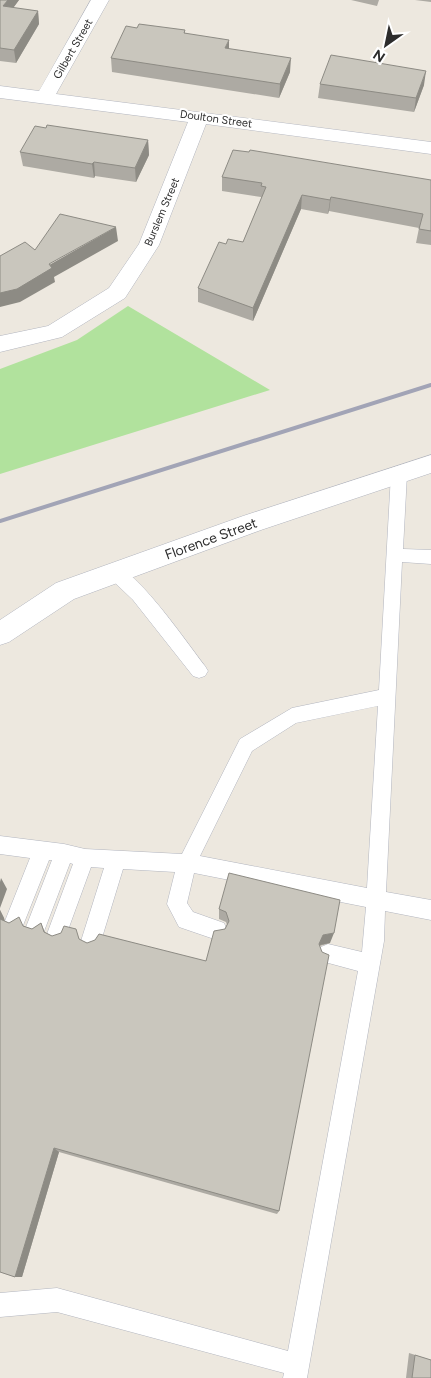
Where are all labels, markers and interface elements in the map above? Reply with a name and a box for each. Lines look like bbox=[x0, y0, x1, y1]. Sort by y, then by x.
street label: Gilbert Street bbox=[51, 17, 95, 81]
north arrow bbox=[361, 20, 411, 70]
text: N bbox=[370, 45, 388, 66]
street label: Doulton Street bbox=[179, 108, 253, 130]
street label: Burslem Street bbox=[142, 176, 182, 248]
street label: Florence Street bbox=[163, 514, 259, 564]

